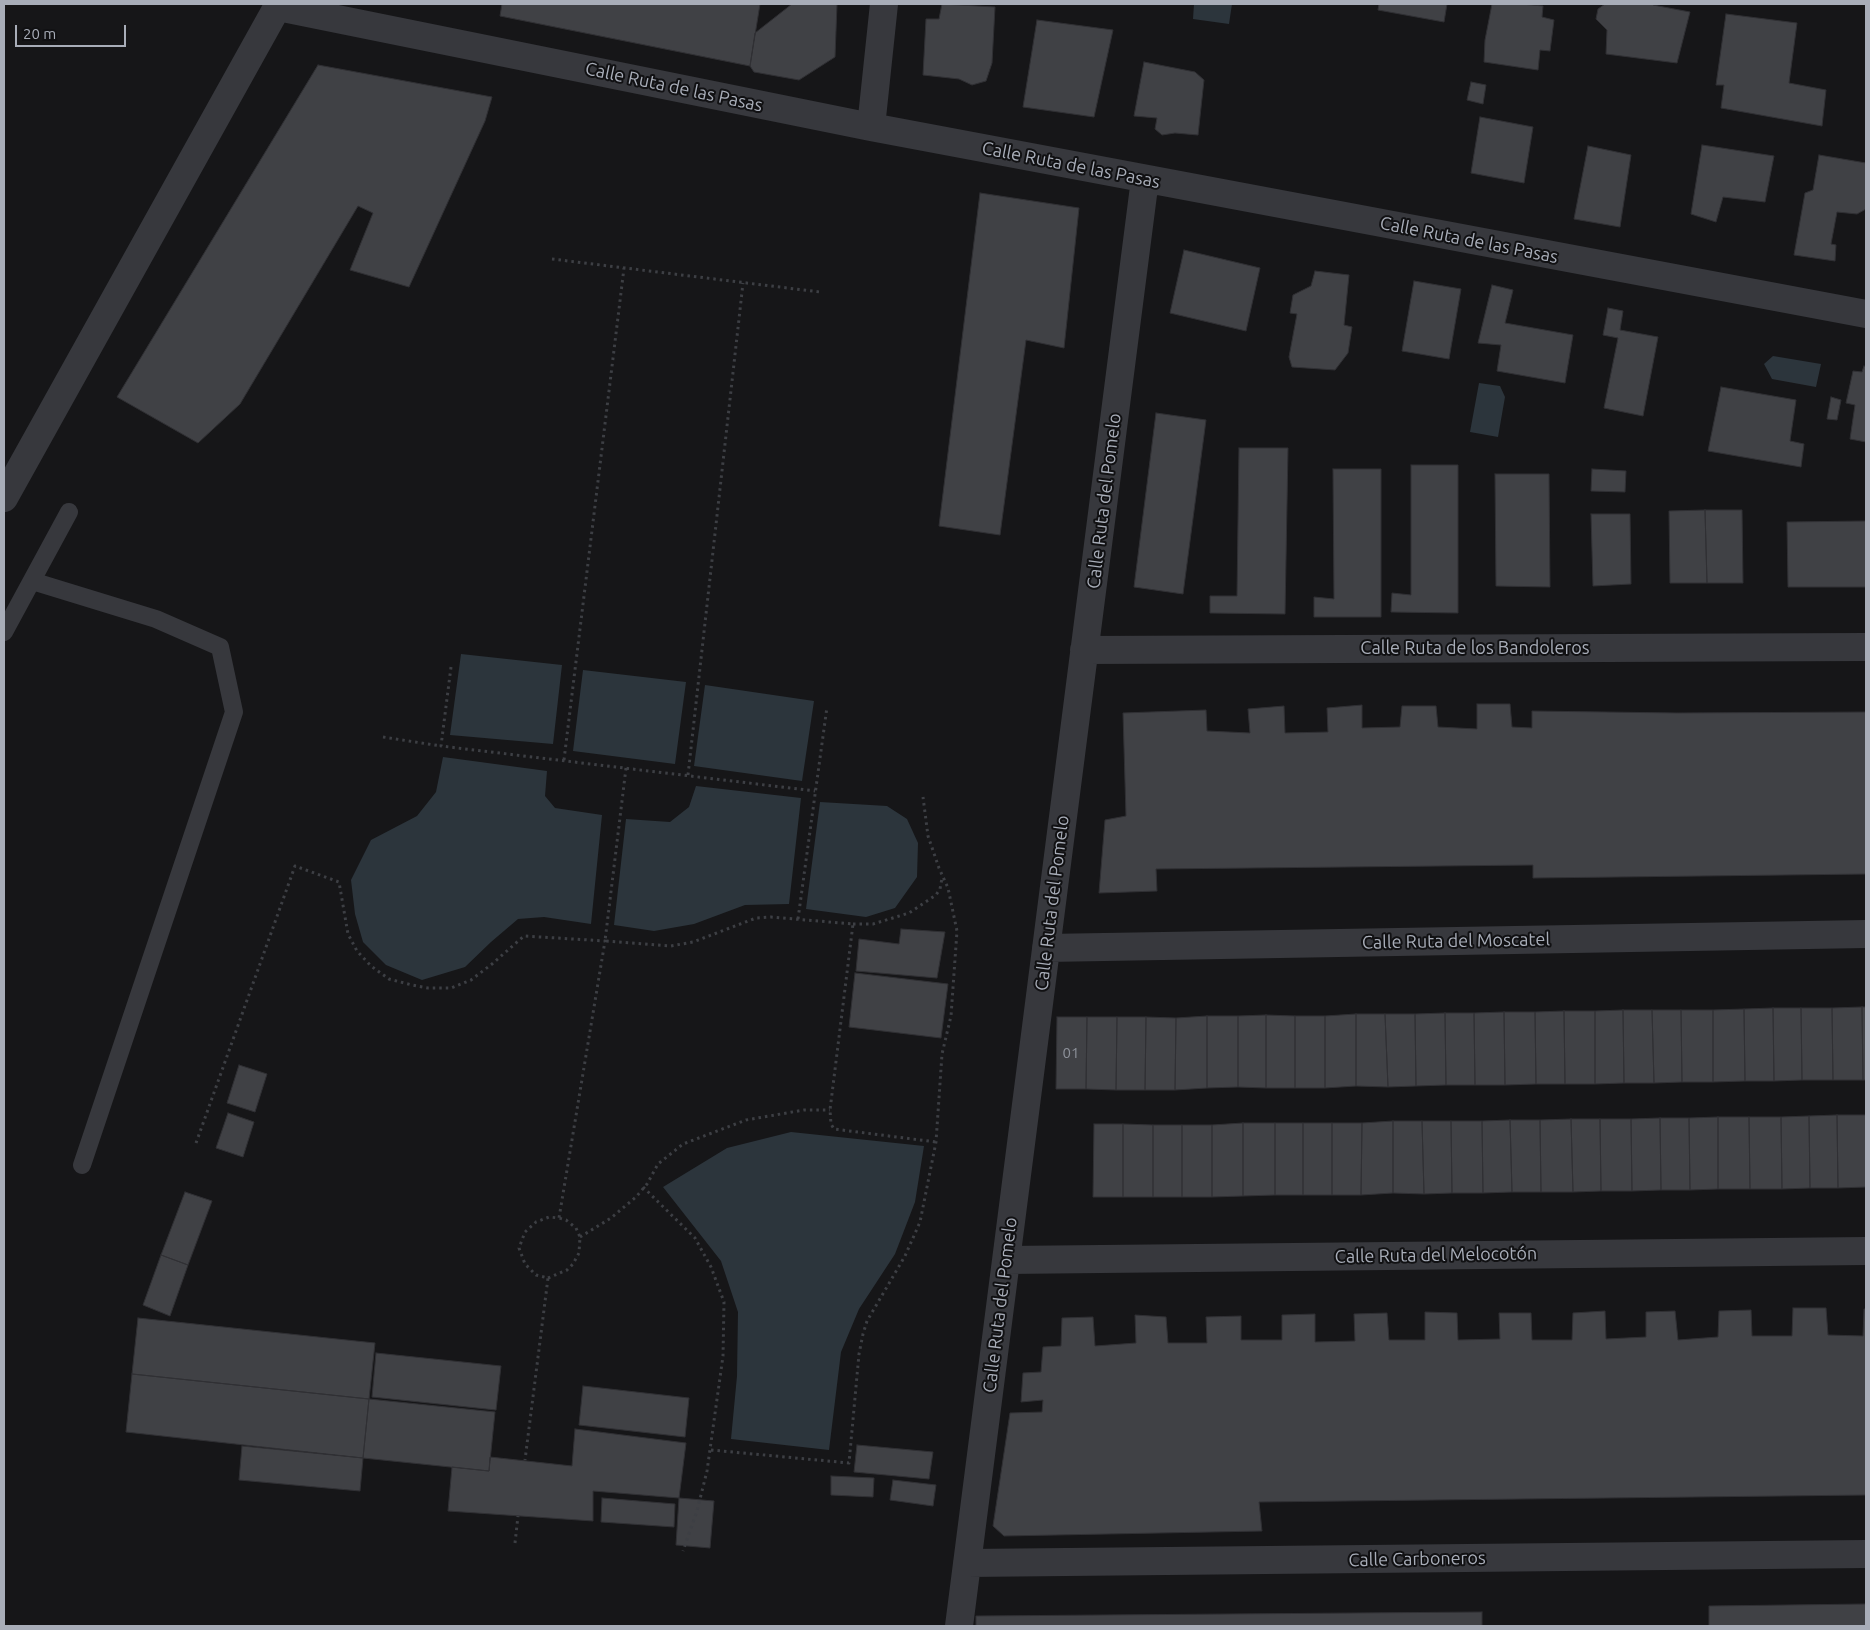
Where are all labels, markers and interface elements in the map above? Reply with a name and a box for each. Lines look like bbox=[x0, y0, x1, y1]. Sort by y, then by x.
scale bar bbox=[18, 15, 129, 47]
text: 20 m bbox=[23, 25, 56, 42]
street label: Calle Ruta de las Pasas bbox=[583, 58, 765, 116]
street label: Calle Ruta de las Pasas bbox=[980, 137, 1162, 193]
street label: Calle Ruta de las Pasas bbox=[1378, 212, 1560, 268]
street label: Calle Ruta del Pomelo bbox=[1083, 412, 1125, 590]
street label: Calle Ruta de los Bandoleros bbox=[1360, 637, 1590, 659]
street label: Calle Ruta del Pomelo bbox=[1031, 814, 1073, 992]
street label: Calle Ruta del Moscatel bbox=[1362, 929, 1550, 953]
house number: 01 bbox=[1063, 1044, 1079, 1062]
street label: Calle Ruta del Pomelo bbox=[979, 1216, 1021, 1394]
street label: Calle Ruta del Melocotón bbox=[1335, 1242, 1537, 1268]
street label: Calle Carboneros bbox=[1348, 1547, 1486, 1571]

